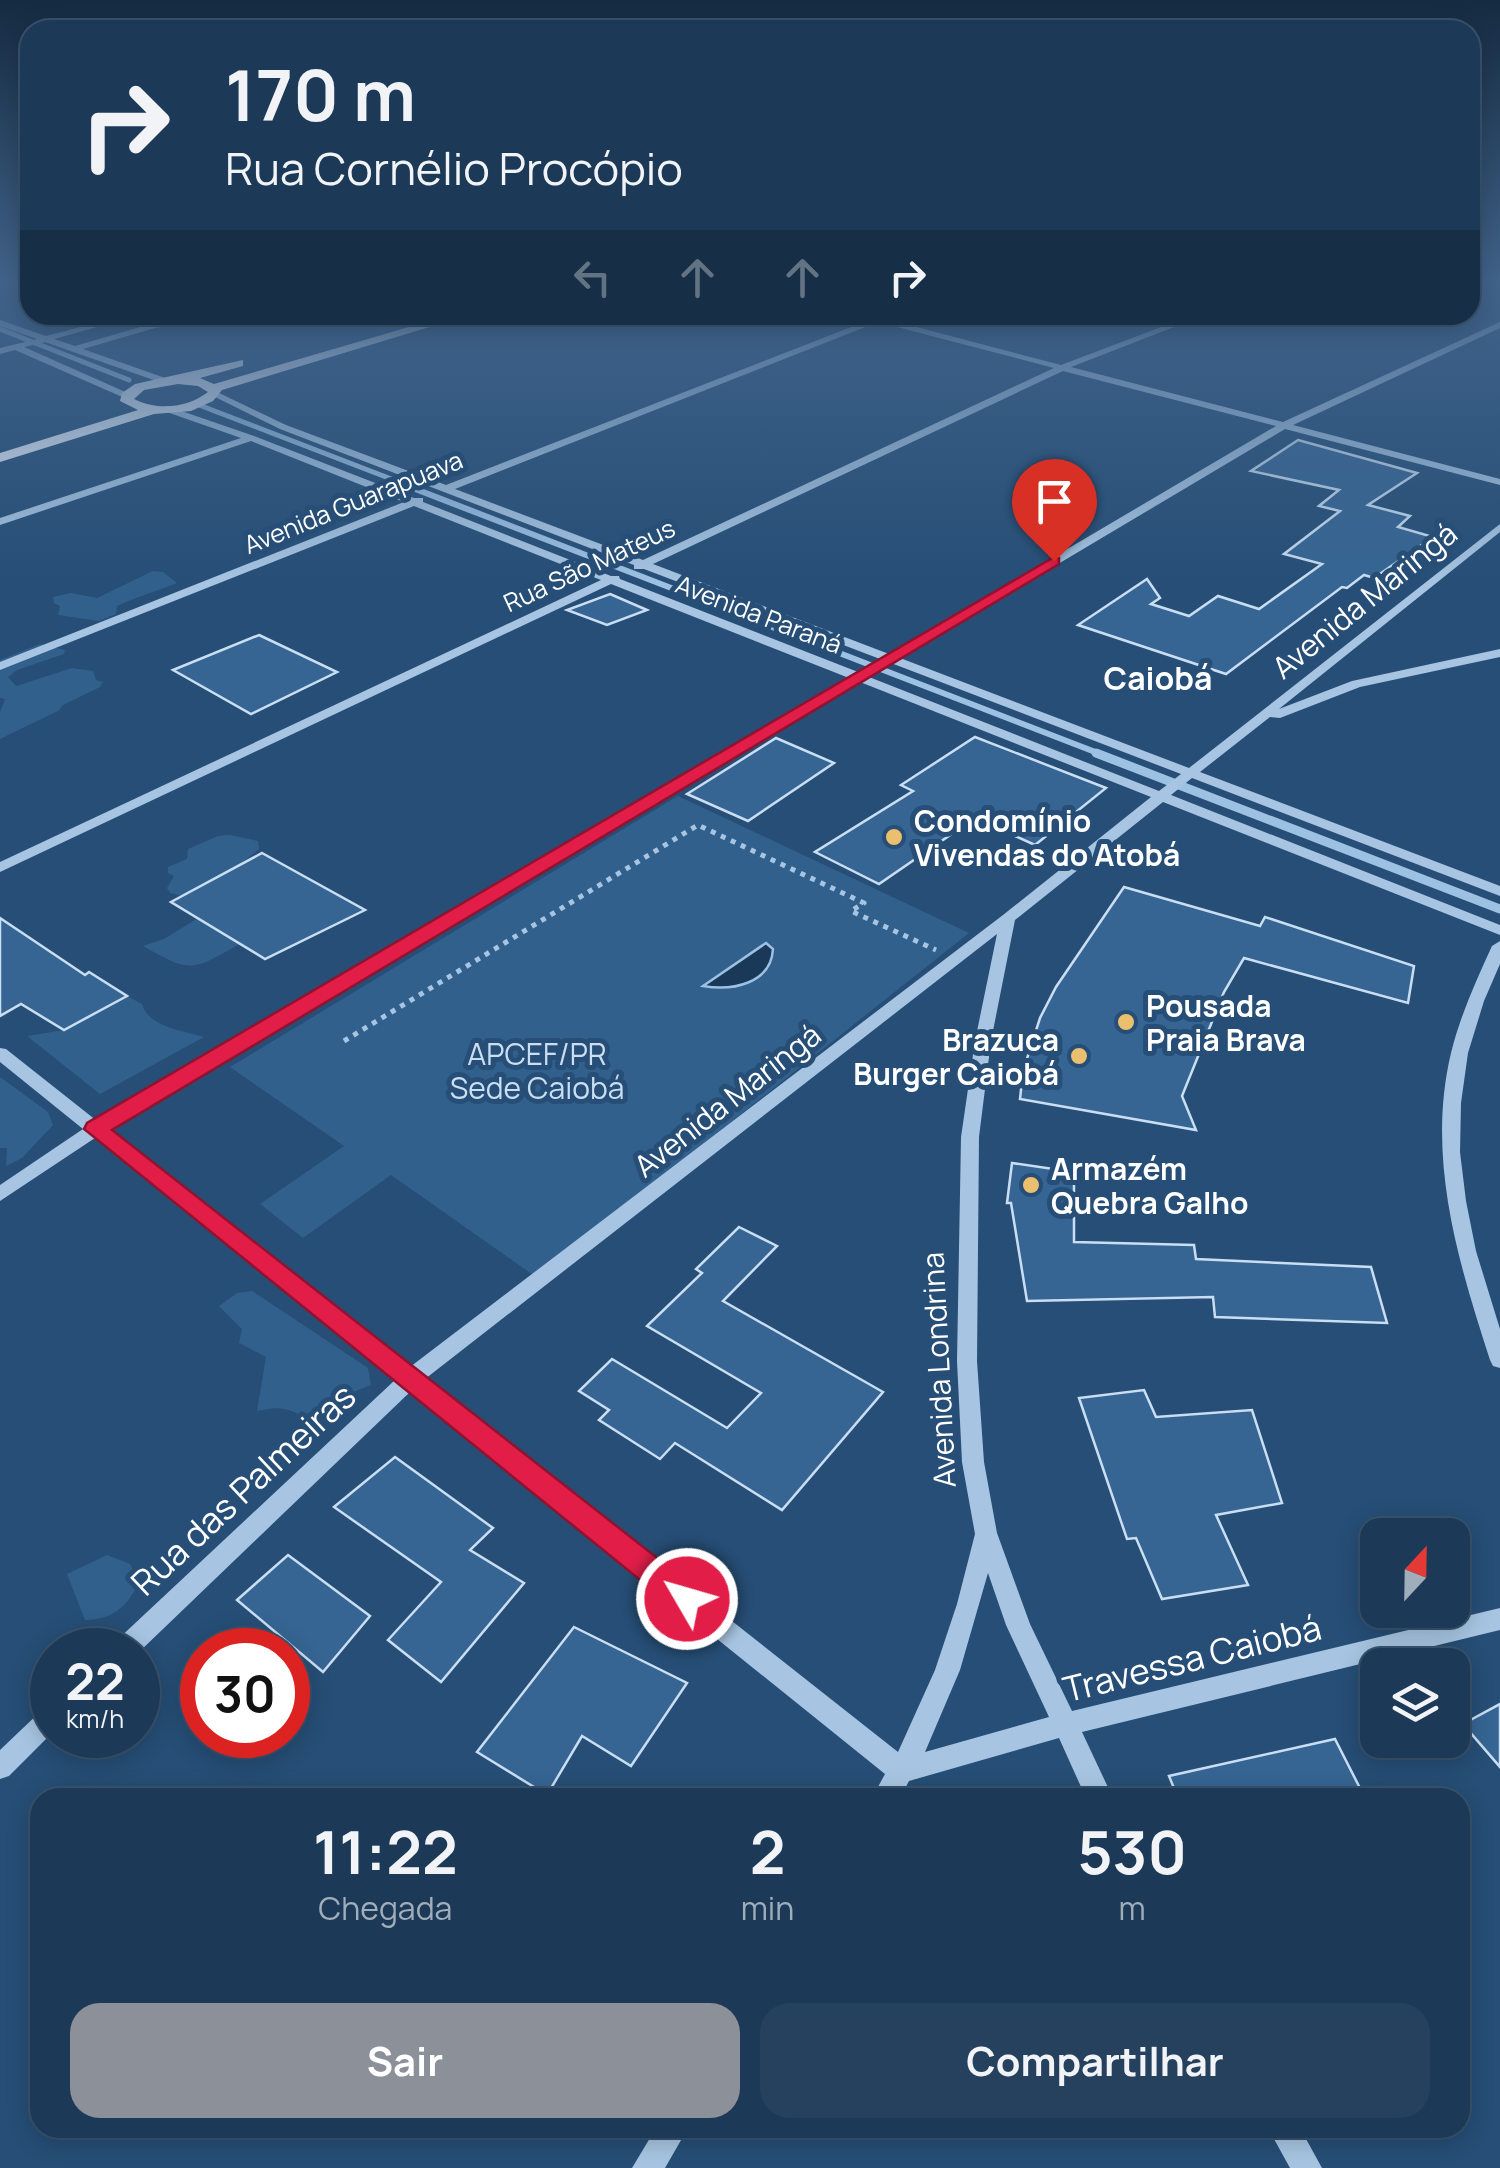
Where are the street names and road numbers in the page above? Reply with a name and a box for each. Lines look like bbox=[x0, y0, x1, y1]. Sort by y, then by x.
street label: Avenida Guarapuava bbox=[238, 442, 468, 562]
street label: Rua São Mateus bbox=[498, 510, 680, 620]
street label: Avenida Maringá bbox=[1263, 513, 1465, 687]
street label: Avenida Paraná bbox=[671, 566, 847, 662]
street label: Avenida Maringá bbox=[625, 1014, 829, 1186]
street label: Avenida Londrina bbox=[911, 1251, 965, 1489]
street label: Rua das Palmeiras bbox=[120, 1372, 366, 1606]
street label: Travessa Caiobá bbox=[1058, 1603, 1326, 1713]

